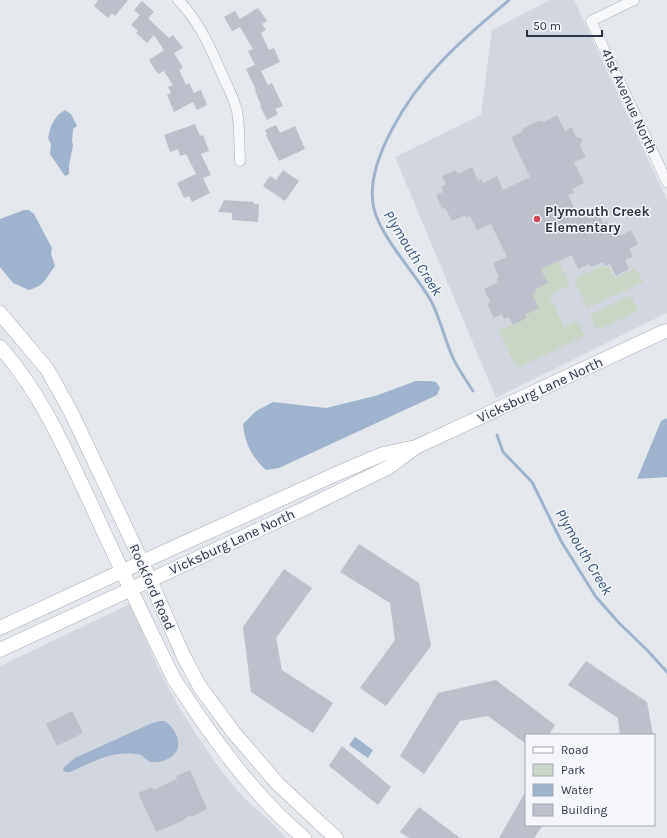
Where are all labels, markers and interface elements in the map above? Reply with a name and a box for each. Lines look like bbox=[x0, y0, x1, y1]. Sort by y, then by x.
scale bar bbox=[527, 12, 602, 38]
text: 50 m bbox=[533, 19, 561, 33]
street label: 41st Avenue North bbox=[597, 46, 661, 156]
place label: Plymouth Creek Elementary bbox=[545, 203, 650, 236]
water label: Plymouth Creek bbox=[380, 207, 447, 299]
marker: Plymouth Creek Elementary bbox=[532, 214, 542, 224]
street label: Vicksburg Lane North bbox=[475, 353, 605, 427]
street label: Vicksburg Lane North bbox=[167, 505, 297, 579]
water label: Plymouth Creek bbox=[551, 506, 617, 599]
street label: Rockford Road bbox=[125, 541, 179, 633]
legend bbox=[525, 734, 655, 826]
text: Road bbox=[561, 743, 589, 757]
text: Park bbox=[561, 763, 586, 777]
text: Water bbox=[561, 783, 594, 797]
text: Building bbox=[561, 803, 608, 817]

